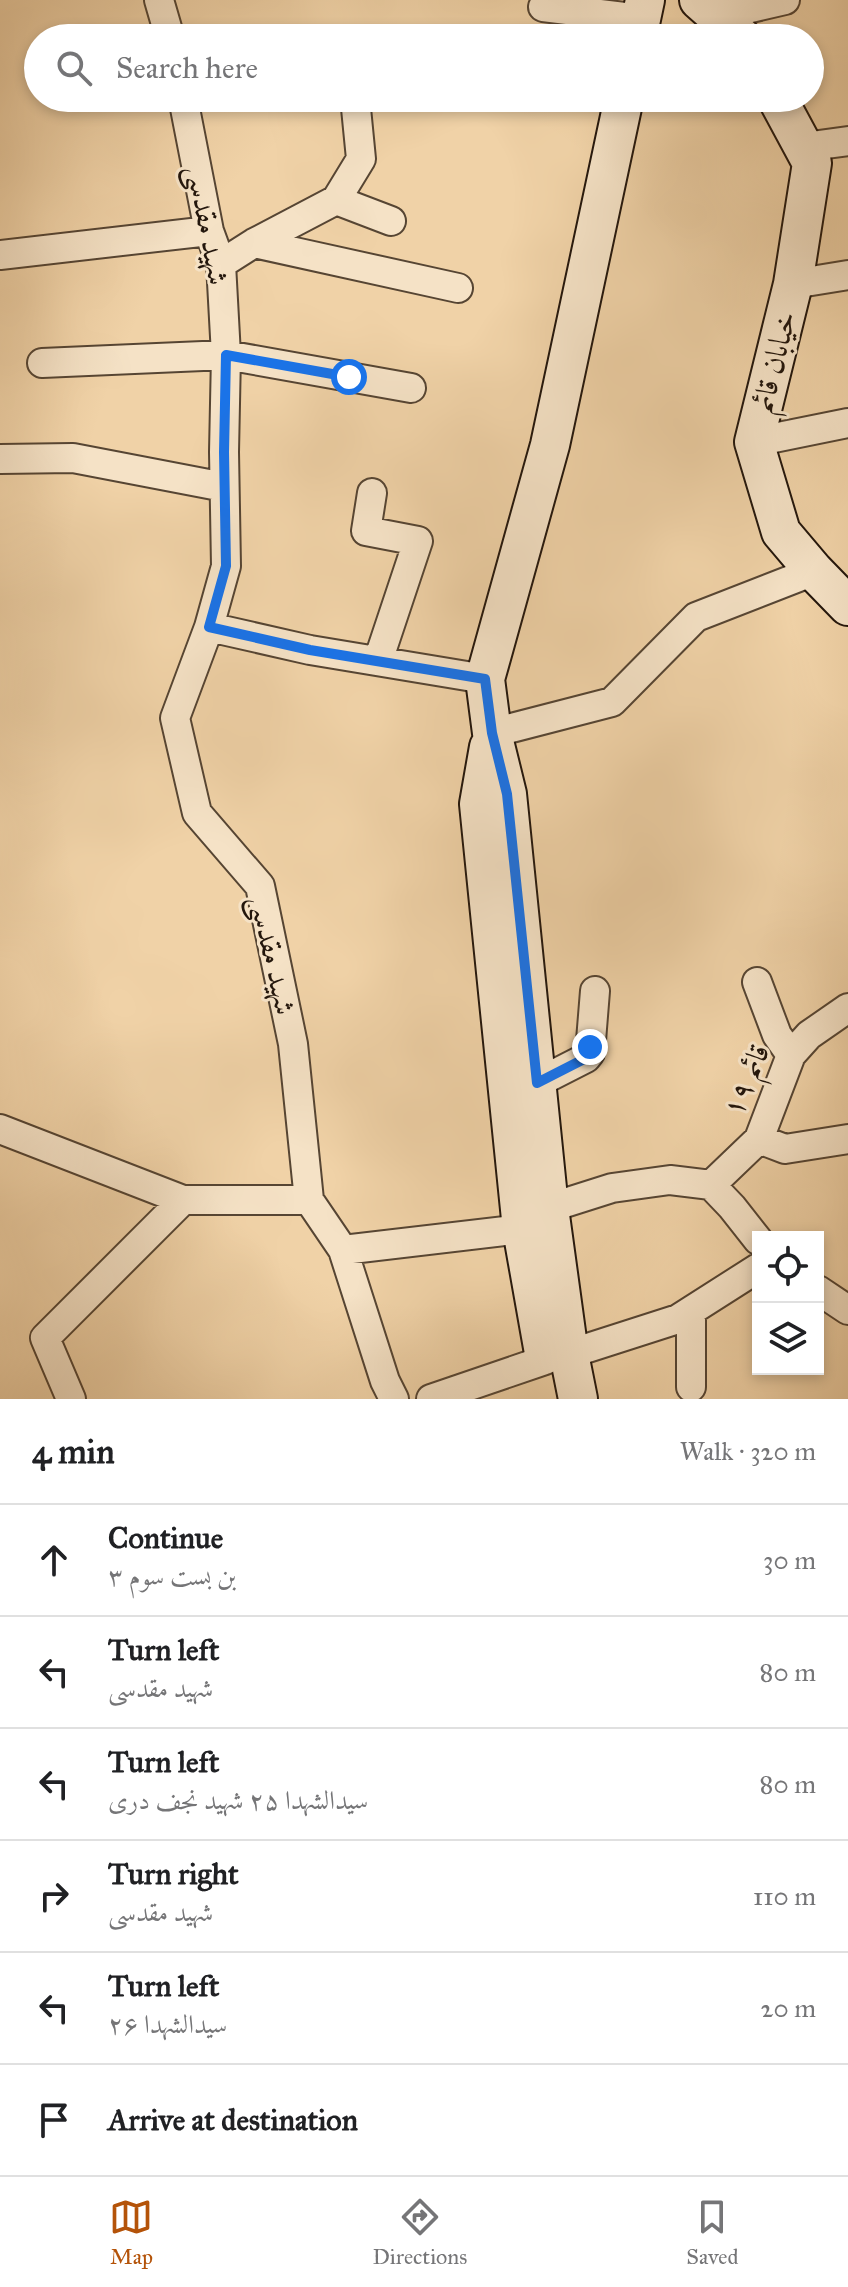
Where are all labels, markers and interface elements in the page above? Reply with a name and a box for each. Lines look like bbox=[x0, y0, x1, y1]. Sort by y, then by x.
search box bbox=[24, 24, 824, 112]
icon: search bbox=[52, 46, 96, 90]
text: Search here bbox=[116, 50, 258, 86]
street label: شهید مقدسی bbox=[176, 162, 237, 289]
street label: خیابان قائم bbox=[744, 307, 812, 419]
route start bbox=[331, 359, 367, 395]
street label: شهید مقدسی bbox=[239, 892, 304, 1019]
route end bbox=[572, 1029, 608, 1065]
street label: قائم ۱۹ bbox=[714, 1038, 785, 1125]
map controls bbox=[752, 1231, 824, 1375]
button: locate bbox=[752, 1231, 824, 1303]
button: layers bbox=[752, 1303, 824, 1375]
text: 4 min bbox=[32, 1431, 115, 1472]
text: Walk · 320 m bbox=[680, 1435, 816, 1467]
text: Continue bbox=[108, 1520, 223, 1556]
icon: ahead bbox=[32, 1538, 76, 1582]
text: 30 m bbox=[763, 1544, 816, 1576]
text: بن بست سوم ۳ bbox=[108, 1560, 236, 1592]
text: Turn left bbox=[108, 1632, 219, 1668]
icon: left bbox=[32, 1650, 76, 1694]
text: 80 m bbox=[760, 1656, 816, 1688]
text: شهید مقدسی bbox=[108, 1672, 213, 1704]
text: Turn left bbox=[108, 1744, 219, 1780]
icon: left bbox=[32, 1762, 76, 1806]
text: 80 m bbox=[760, 1768, 816, 1800]
text: سیدالشهدا ۲۵ شهید نجف دری bbox=[108, 1784, 368, 1816]
text: Turn right bbox=[108, 1856, 239, 1892]
icon: right bbox=[32, 1874, 76, 1918]
text: 110 m bbox=[753, 1880, 816, 1912]
text: شهید مقدسی bbox=[108, 1896, 213, 1928]
text: Turn left bbox=[108, 1968, 219, 2004]
icon: left bbox=[32, 1986, 76, 2030]
text: 20 m bbox=[761, 1992, 816, 2024]
text: سیدالشهدا ۲۶ bbox=[108, 2008, 227, 2040]
icon: arrive bbox=[32, 2098, 76, 2142]
text: Arrive at destination bbox=[108, 2102, 358, 2138]
tab: Map bbox=[109, 2195, 153, 2270]
tab: Directions bbox=[372, 2195, 467, 2270]
tab: Saved bbox=[686, 2195, 738, 2270]

